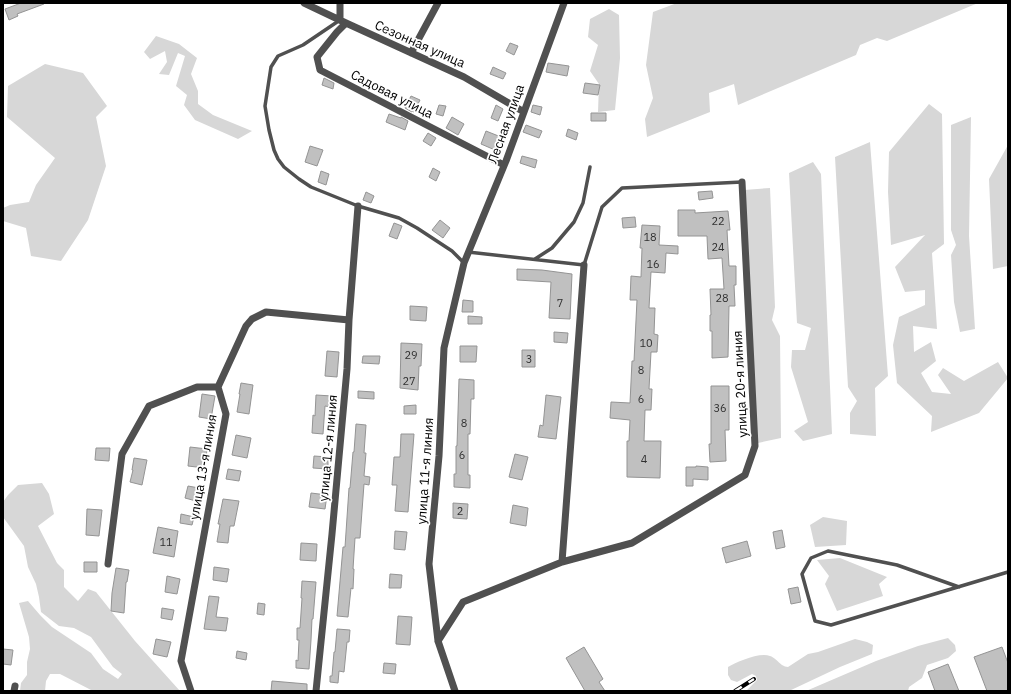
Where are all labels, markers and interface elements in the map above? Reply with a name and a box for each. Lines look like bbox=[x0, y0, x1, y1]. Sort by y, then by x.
street label: Сезонная улица bbox=[372, 16, 468, 72]
street label: Садовая улица bbox=[348, 66, 436, 122]
street label: Лесная улица bbox=[484, 82, 528, 166]
house number: 22 bbox=[711, 214, 725, 228]
house number: 18 bbox=[643, 230, 657, 244]
house number: 24 bbox=[711, 240, 725, 254]
house number: 16 bbox=[646, 257, 660, 271]
house number: 28 bbox=[715, 291, 729, 305]
house number: 7 bbox=[557, 296, 563, 310]
street label: улица 20-я линия bbox=[729, 330, 751, 438]
house number: 10 bbox=[639, 336, 653, 350]
house number: 29 bbox=[404, 348, 418, 362]
house number: 3 bbox=[526, 352, 532, 366]
house number: 8 bbox=[638, 363, 644, 377]
house number: 27 bbox=[402, 374, 416, 388]
house number: 6 bbox=[638, 392, 644, 406]
street label: улица 12-я линия bbox=[315, 394, 341, 502]
house number: 36 bbox=[713, 401, 727, 415]
street label: улица 13-я линия bbox=[185, 413, 221, 521]
house number: 8 bbox=[461, 416, 467, 430]
street label: улица 11-я линия bbox=[413, 417, 437, 525]
house number: 6 bbox=[459, 448, 465, 462]
house number: 4 bbox=[641, 452, 648, 466]
house number: 2 bbox=[457, 504, 463, 518]
house number: 11 bbox=[159, 535, 173, 549]

